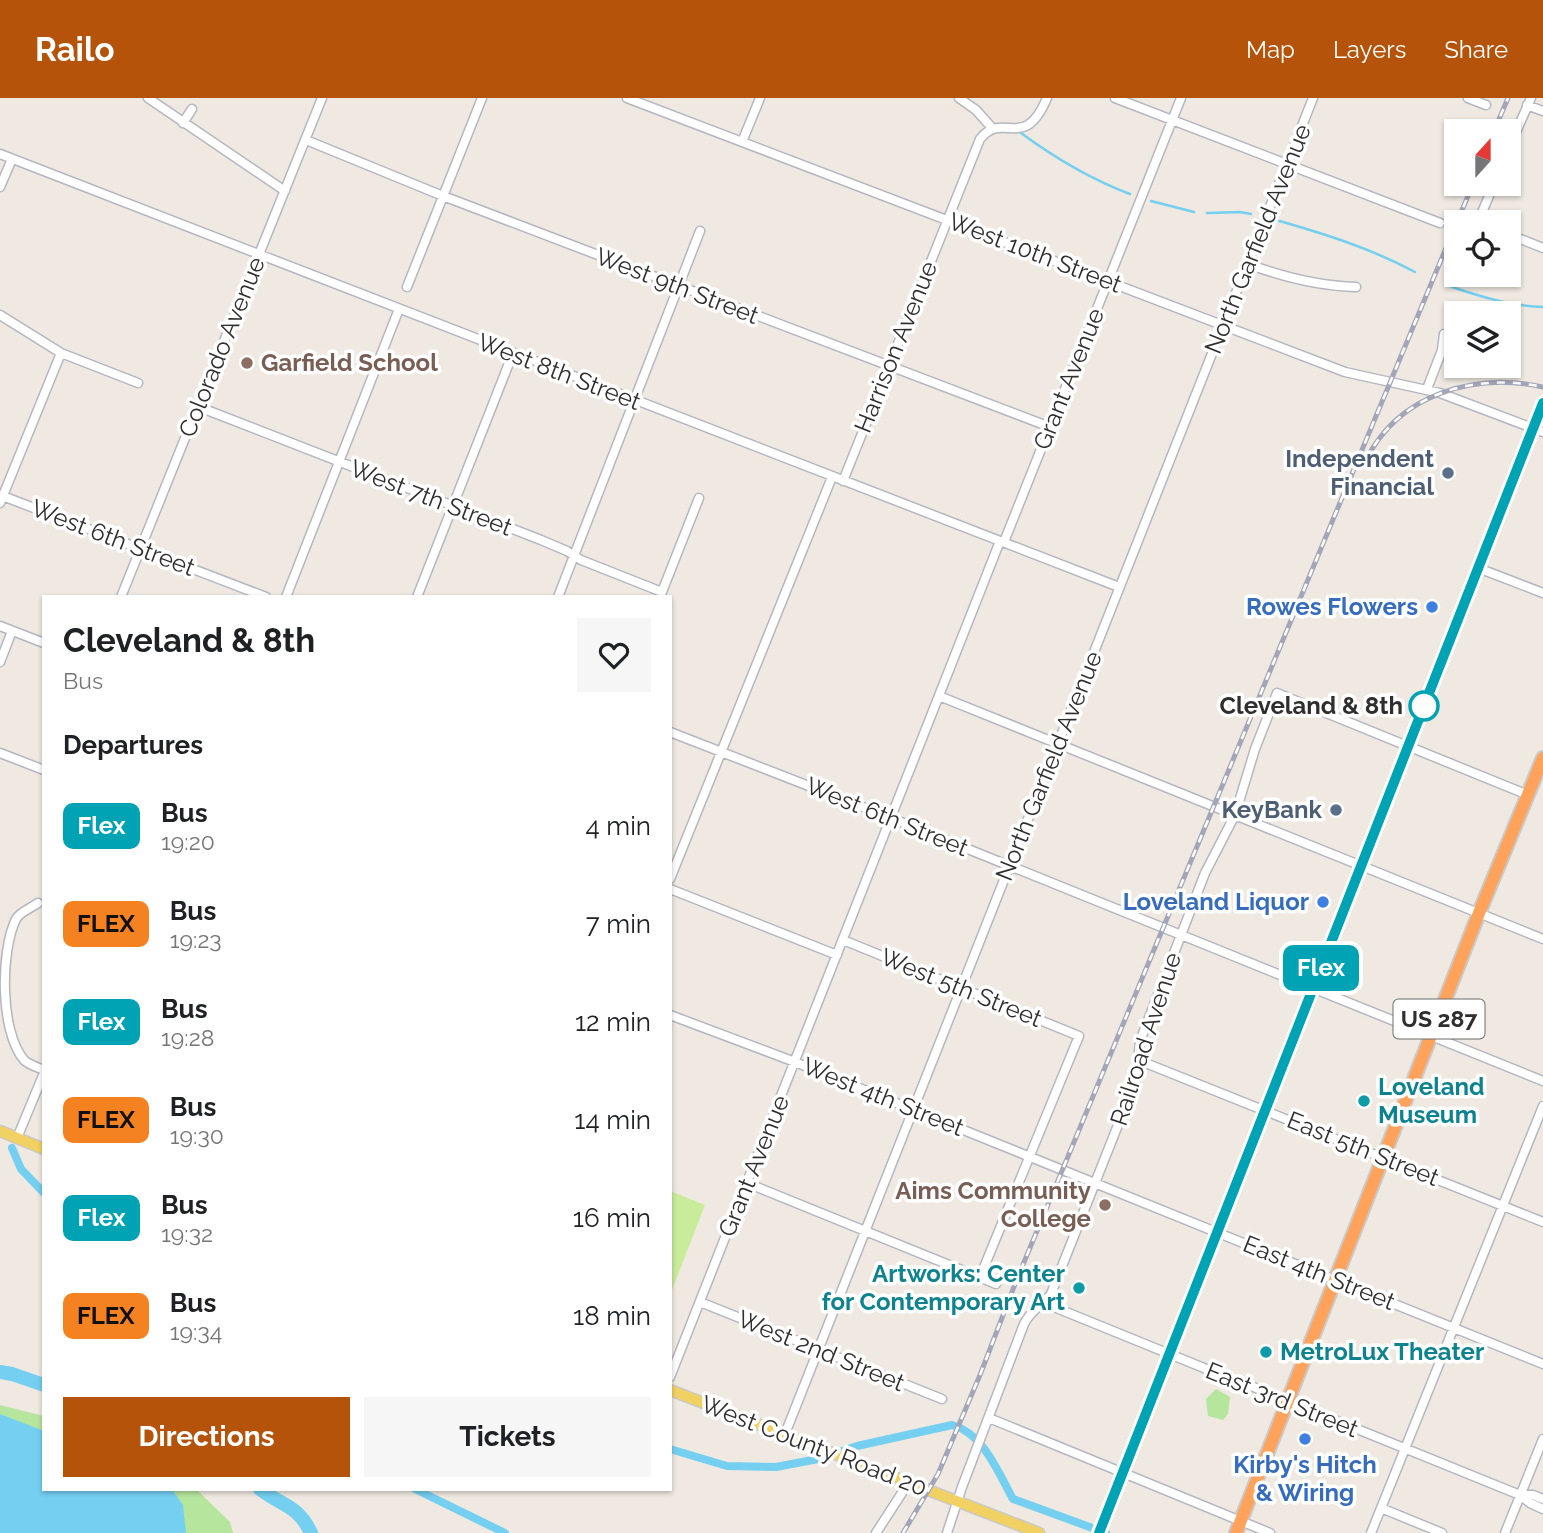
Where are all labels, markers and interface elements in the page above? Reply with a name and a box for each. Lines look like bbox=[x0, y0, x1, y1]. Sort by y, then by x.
text: Railo bbox=[35, 30, 114, 69]
text: Map bbox=[1246, 35, 1295, 64]
text: Layers bbox=[1333, 35, 1406, 64]
text: Share bbox=[1444, 35, 1508, 64]
north arrow bbox=[1444, 119, 1521, 196]
map controls bbox=[1444, 119, 1521, 378]
street label: North Garfield Avenue bbox=[1198, 120, 1317, 358]
street label: West 10th Street bbox=[945, 206, 1126, 299]
button: locate bbox=[1444, 210, 1521, 287]
street label: West 9th Street bbox=[592, 241, 763, 330]
street label: Colorado Avenue bbox=[172, 252, 271, 441]
street label: Harrison Avenue bbox=[848, 257, 943, 437]
button: layers bbox=[1444, 301, 1521, 378]
street label: Grant Avenue bbox=[1027, 304, 1110, 454]
street label: West 8th Street bbox=[474, 327, 645, 416]
place label: Garfield School bbox=[261, 348, 438, 377]
marker: Garfield School bbox=[239, 355, 255, 371]
place label: Independent Financial bbox=[1285, 444, 1434, 501]
street label: West 7th Street bbox=[346, 453, 516, 542]
marker: Independent Financial bbox=[1440, 465, 1456, 481]
street label: West 6th Street bbox=[27, 493, 199, 582]
place label: Rowes Flowers bbox=[1246, 592, 1418, 621]
marker: Rowes Flowers bbox=[1424, 599, 1440, 615]
button: heart bbox=[577, 618, 651, 692]
text: Cleveland & 8th bbox=[63, 621, 315, 660]
street label: North Garfield Avenue bbox=[989, 647, 1108, 885]
text: Bus bbox=[63, 667, 103, 694]
place label: Cleveland & 8th bbox=[1220, 691, 1403, 720]
marker: Cleveland & 8th bbox=[1409, 691, 1439, 721]
text: Departures bbox=[63, 730, 203, 760]
street label: West 6th Street bbox=[802, 771, 973, 862]
place label: KeyBank bbox=[1222, 795, 1323, 824]
text: Bus bbox=[161, 798, 208, 828]
marker: KeyBank bbox=[1328, 802, 1344, 818]
text: Flex bbox=[77, 811, 126, 840]
text: 4 min bbox=[585, 811, 651, 841]
text: 19:20 bbox=[161, 828, 215, 855]
place label: Loveland Liquor bbox=[1123, 887, 1309, 916]
marker: Loveland Liquor bbox=[1315, 894, 1331, 910]
text: Bus bbox=[170, 896, 216, 926]
text: FLEX bbox=[77, 909, 135, 938]
text: 7 min bbox=[586, 909, 651, 939]
text: 19:23 bbox=[170, 926, 222, 953]
street label: West 5th Street bbox=[876, 942, 1046, 1033]
line badge: Flex bbox=[1272, 945, 1370, 991]
street label: Railroad Avenue bbox=[1104, 949, 1187, 1129]
text: Flex bbox=[1297, 953, 1345, 982]
text: Bus bbox=[161, 994, 208, 1024]
road number: US 287 bbox=[1394, 1000, 1484, 1038]
text: Flex bbox=[77, 1007, 126, 1036]
text: 12 min bbox=[575, 1007, 651, 1037]
text: 19:28 bbox=[161, 1024, 214, 1051]
street label: West 4th Street bbox=[798, 1051, 968, 1142]
place label: Loveland Museum bbox=[1378, 1072, 1485, 1129]
street label: Grant Avenue bbox=[712, 1091, 795, 1241]
text: Bus bbox=[170, 1092, 216, 1122]
marker: Loveland Museum bbox=[1356, 1093, 1372, 1109]
text: FLEX bbox=[77, 1105, 135, 1134]
text: 14 min bbox=[574, 1105, 651, 1135]
street label: East 5th Street bbox=[1283, 1105, 1443, 1192]
text: 19:30 bbox=[170, 1122, 224, 1149]
place label: Aims Community College bbox=[895, 1176, 1091, 1233]
text: Bus bbox=[161, 1190, 208, 1220]
marker: Aims Community College bbox=[1097, 1197, 1113, 1213]
text: Flex bbox=[77, 1203, 126, 1232]
text: 16 min bbox=[573, 1203, 651, 1233]
text: 19:32 bbox=[161, 1220, 213, 1247]
street label: East 4th Street bbox=[1239, 1229, 1399, 1316]
place label: Artworks: Center for Contemporary Art bbox=[822, 1259, 1065, 1316]
marker: Artworks: Center for Contemporary Art bbox=[1071, 1280, 1087, 1296]
text: Bus bbox=[170, 1288, 216, 1318]
text: FLEX bbox=[77, 1301, 135, 1330]
text: 18 min bbox=[573, 1301, 651, 1331]
street label: West 2nd Street bbox=[734, 1304, 909, 1397]
text: 19:34 bbox=[170, 1318, 222, 1345]
place label: MetroLux Theater bbox=[1280, 1337, 1484, 1366]
marker: MetroLux Theater bbox=[1258, 1344, 1274, 1360]
street label: East 3rd Street bbox=[1202, 1356, 1363, 1443]
street label: West County Road 20 bbox=[697, 1389, 931, 1502]
button: Directions bbox=[63, 1397, 350, 1477]
button: Tickets bbox=[364, 1397, 651, 1477]
marker: Kirby's Hitch & Wiring bbox=[1297, 1431, 1313, 1447]
place label: Kirby's Hitch & Wiring bbox=[1233, 1450, 1377, 1507]

